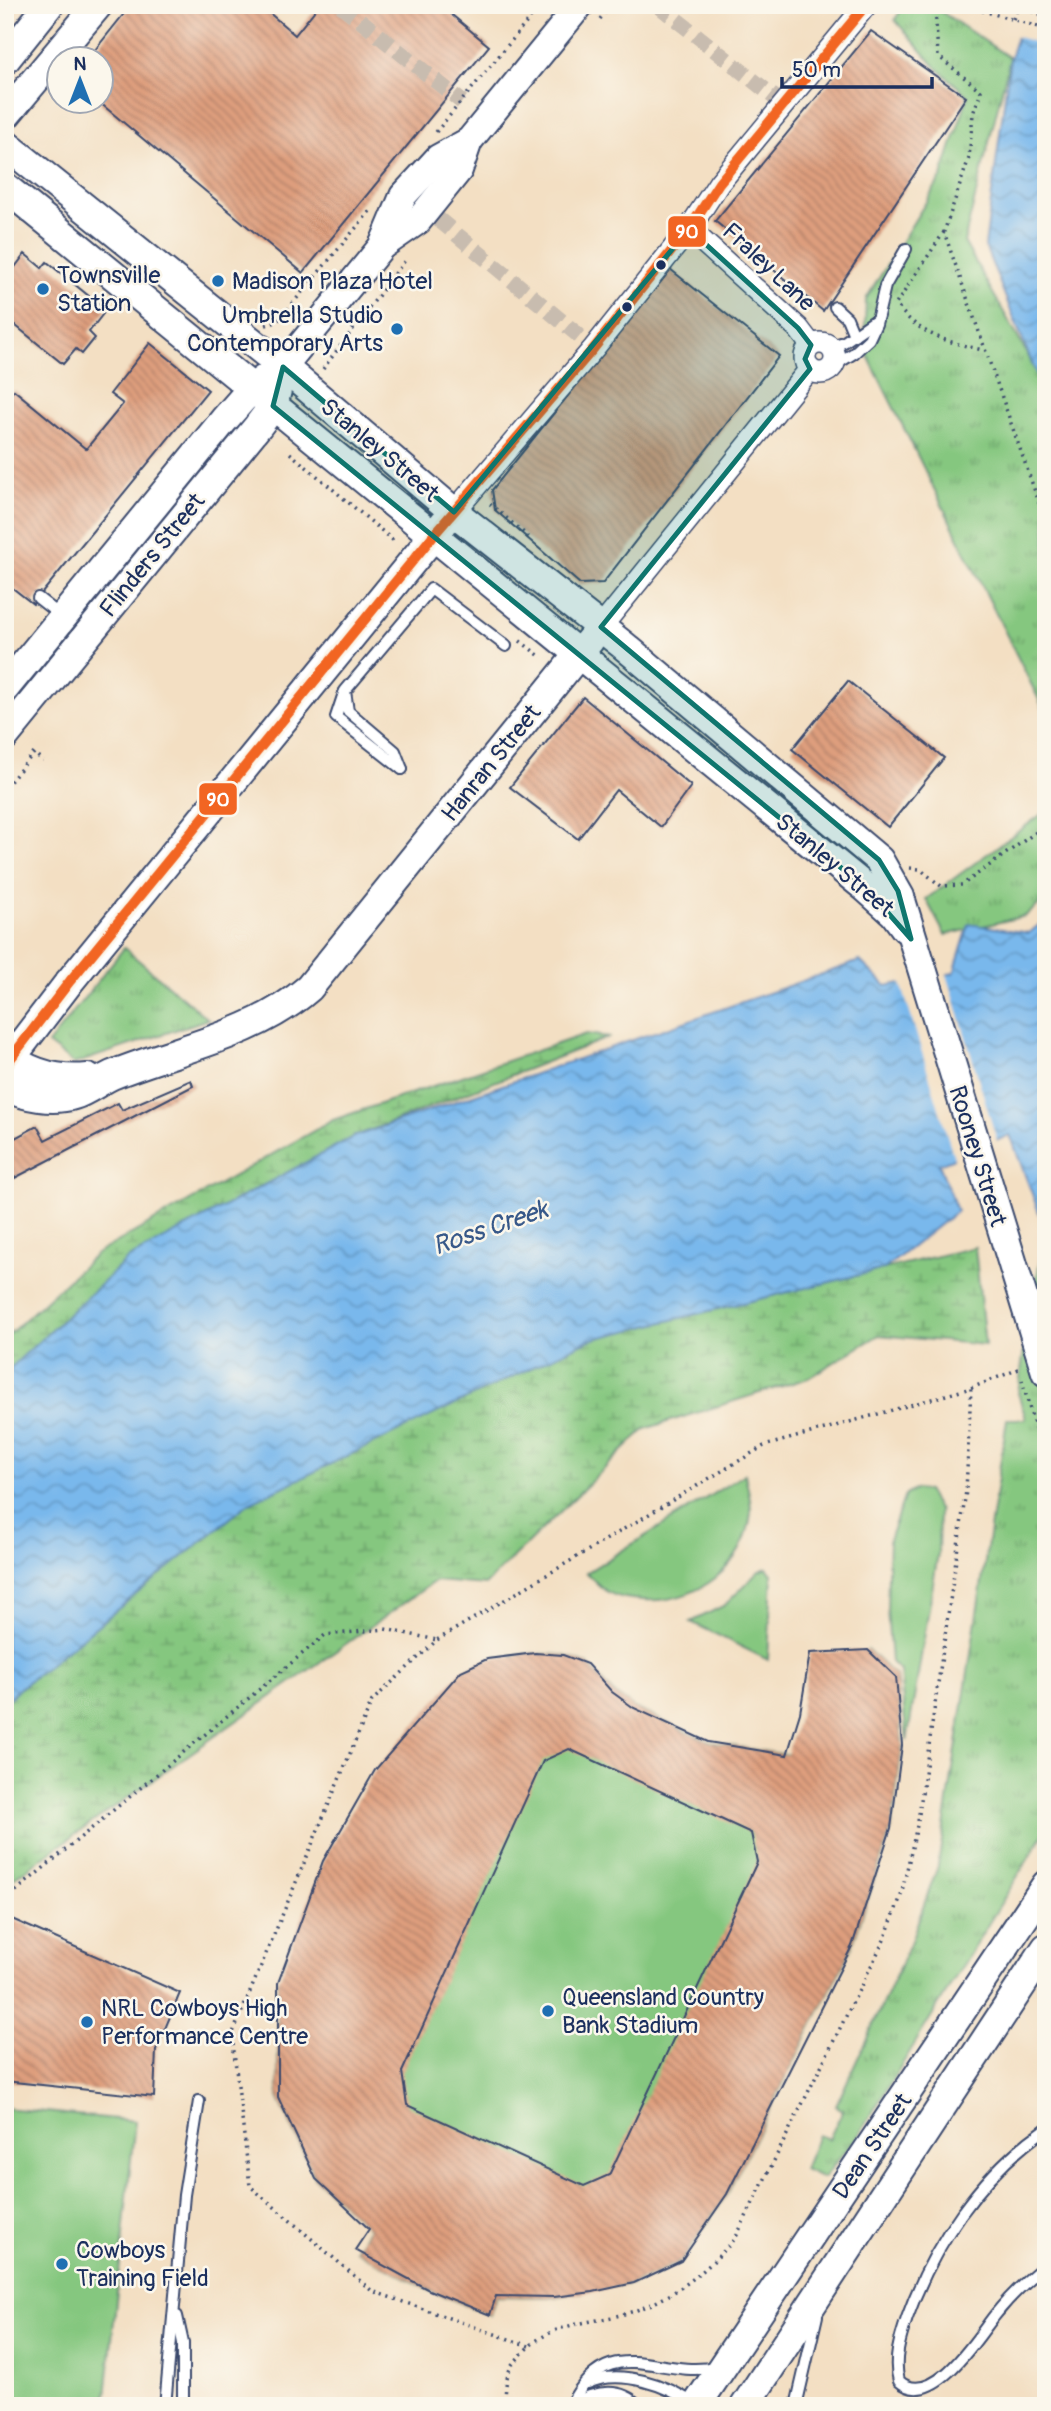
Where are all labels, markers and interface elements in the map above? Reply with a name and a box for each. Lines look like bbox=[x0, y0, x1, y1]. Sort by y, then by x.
north arrow bbox=[46, 46, 116, 116]
scale bar bbox=[782, 46, 932, 90]
text: N bbox=[74, 52, 87, 76]
text: 50 m bbox=[792, 57, 841, 84]
line badge: 90 bbox=[667, 215, 707, 248]
street label: Fraley Lane bbox=[716, 217, 821, 318]
text: 90 bbox=[676, 220, 698, 244]
unlabelled marker bbox=[654, 258, 668, 272]
place label: Townsville Station bbox=[57, 261, 160, 318]
place label: Madison Plaza Hotel bbox=[232, 267, 433, 296]
marker: Madison Plaza Hotel bbox=[210, 273, 226, 289]
marker: Townsville Station bbox=[35, 281, 51, 297]
unlabelled marker bbox=[620, 300, 634, 314]
place label: Umbrella Studio Contemporary Arts bbox=[187, 301, 383, 358]
marker: Umbrella Studio Contemporary Arts bbox=[389, 321, 405, 337]
street label: Stanley Street bbox=[315, 392, 445, 509]
street label: Flinders Street bbox=[94, 487, 211, 623]
street label: Hanran Street bbox=[435, 699, 548, 828]
line badge: 90 bbox=[198, 782, 238, 816]
text: 90 bbox=[207, 788, 229, 812]
street label: Stanley Street bbox=[770, 807, 900, 924]
street label: Rooney Street bbox=[942, 1082, 1013, 1230]
water label: Ross Creek bbox=[429, 1193, 554, 1262]
place label: Queensland Country Bank Stadium bbox=[562, 1983, 764, 2040]
place label: NRL Cowboys High Performance Centre bbox=[101, 1994, 308, 2051]
marker: Queensland Country Bank Stadium bbox=[540, 2003, 556, 2019]
marker: NRL Cowboys High Performance Centre bbox=[79, 2014, 95, 2030]
street label: Dean Street bbox=[827, 2088, 919, 2205]
place label: Cowboys Training Field bbox=[76, 2236, 209, 2293]
marker: Cowboys Training Field bbox=[54, 2256, 70, 2272]

